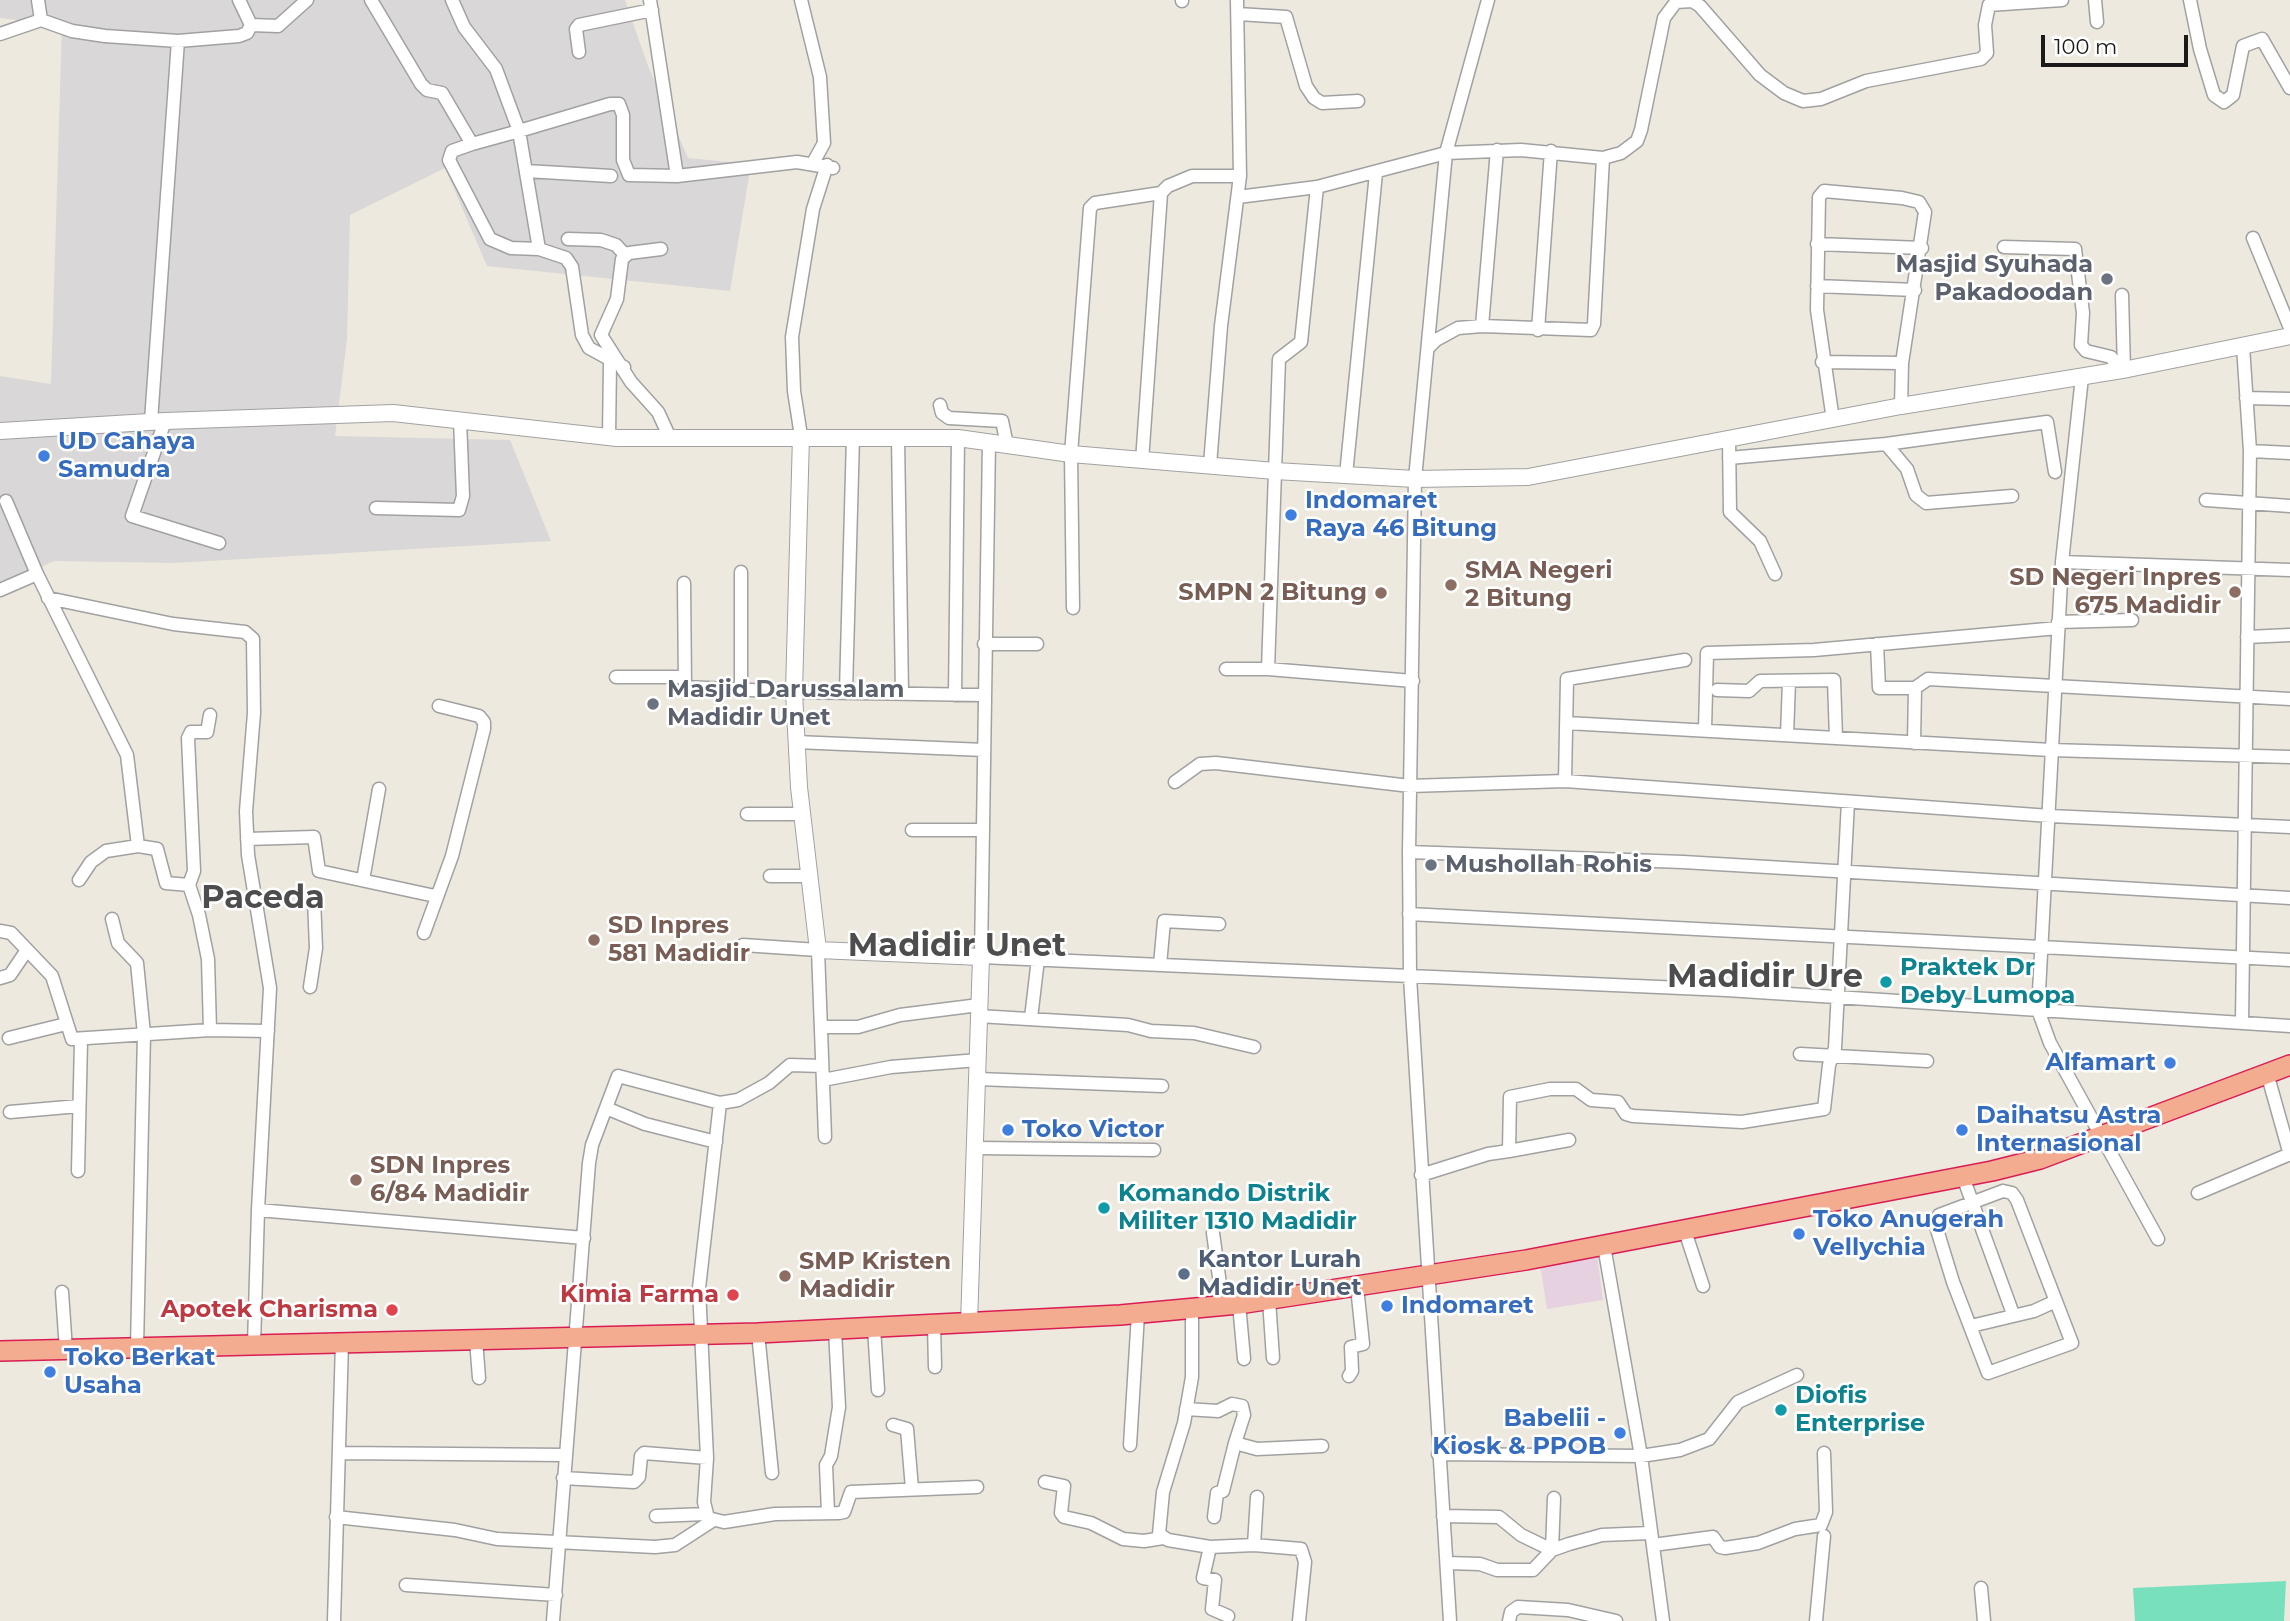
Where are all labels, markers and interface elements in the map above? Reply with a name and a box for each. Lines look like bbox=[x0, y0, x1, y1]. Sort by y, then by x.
scale bar bbox=[2045, 21, 2192, 65]
text: 100 m bbox=[2054, 34, 2117, 59]
place label: Masjid Syuhada Pakadoodan bbox=[1895, 251, 2093, 307]
marker: Masjid Syuhada Pakadoodan bbox=[2099, 271, 2115, 287]
place label: UD Cahaya Samudra bbox=[58, 428, 195, 484]
marker: UD Cahaya Samudra bbox=[36, 448, 52, 464]
place label: Indomaret Raya 46 Bitung bbox=[1305, 487, 1497, 543]
marker: Indomaret Raya 46 Bitung bbox=[1283, 507, 1299, 523]
place label: SMA Negeri 2 Bitung bbox=[1465, 557, 1612, 613]
place label: SD Negeri Inpres 675 Madidir bbox=[2009, 564, 2221, 620]
marker: SMA Negeri 2 Bitung bbox=[1443, 577, 1459, 593]
place label: SMPN 2 Bitung bbox=[1178, 579, 1367, 607]
marker: SD Negeri Inpres 675 Madidir bbox=[2227, 584, 2243, 600]
marker: SMPN 2 Bitung bbox=[1373, 585, 1389, 601]
place label: Masjid Darussalam Madidir Unet bbox=[667, 676, 904, 732]
marker: Masjid Darussalam Madidir Unet bbox=[645, 696, 661, 712]
place label: Mushollah Rohis bbox=[1445, 851, 1652, 879]
marker: Mushollah Rohis bbox=[1423, 857, 1439, 873]
district label: Paceda bbox=[201, 880, 325, 918]
place label: SD Inpres 581 Madidir bbox=[608, 912, 750, 968]
district label: Madidir Unet bbox=[848, 928, 1066, 966]
marker: SD Inpres 581 Madidir bbox=[586, 932, 602, 948]
place label: Praktek Dr Deby Lumopa bbox=[1900, 954, 2075, 1010]
district label: Madidir Ure bbox=[1667, 959, 1863, 997]
marker: Praktek Dr Deby Lumopa bbox=[1878, 974, 1894, 990]
place label: Alfamart bbox=[2045, 1049, 2156, 1077]
marker: Alfamart bbox=[2162, 1055, 2178, 1071]
place label: Daihatsu Astra Internasional bbox=[1976, 1102, 2161, 1158]
place label: Toko Victor bbox=[1022, 1116, 1164, 1144]
marker: Toko Victor bbox=[1000, 1122, 1016, 1138]
marker: Daihatsu Astra Internasional bbox=[1954, 1122, 1970, 1138]
place label: SDN Inpres 6/84 Madidir bbox=[370, 1152, 529, 1208]
marker: SDN Inpres 6/84 Madidir bbox=[348, 1172, 364, 1188]
place label: Komando Distrik Militer 1310 Madidir bbox=[1118, 1180, 1357, 1236]
marker: Komando Distrik Militer 1310 Madidir bbox=[1096, 1200, 1112, 1216]
place label: Toko Anugerah Vellychia bbox=[1813, 1206, 2004, 1262]
marker: Toko Anugerah Vellychia bbox=[1791, 1226, 1807, 1242]
place label: Kantor Lurah Madidir Unet bbox=[1198, 1246, 1362, 1302]
place label: SMP Kristen Madidir bbox=[799, 1248, 951, 1304]
marker: Kantor Lurah Madidir Unet bbox=[1176, 1266, 1192, 1282]
marker: SMP Kristen Madidir bbox=[777, 1268, 793, 1284]
place label: Kimia Farma bbox=[560, 1281, 719, 1309]
marker: Kimia Farma bbox=[725, 1287, 741, 1303]
place label: Indomaret bbox=[1401, 1292, 1534, 1320]
place label: Apotek Charisma bbox=[161, 1296, 378, 1324]
marker: Indomaret bbox=[1379, 1298, 1395, 1314]
marker: Apotek Charisma bbox=[384, 1302, 400, 1318]
place label: Toko Berkat Usaha bbox=[64, 1344, 215, 1400]
marker: Toko Berkat Usaha bbox=[42, 1364, 58, 1380]
place label: Diofis Enterprise bbox=[1795, 1382, 1925, 1438]
marker: Diofis Enterprise bbox=[1773, 1402, 1789, 1418]
place label: Babelii - Kiosk & PPOB bbox=[1432, 1405, 1606, 1461]
marker: Babelii - Kiosk & PPOB bbox=[1612, 1425, 1628, 1441]

